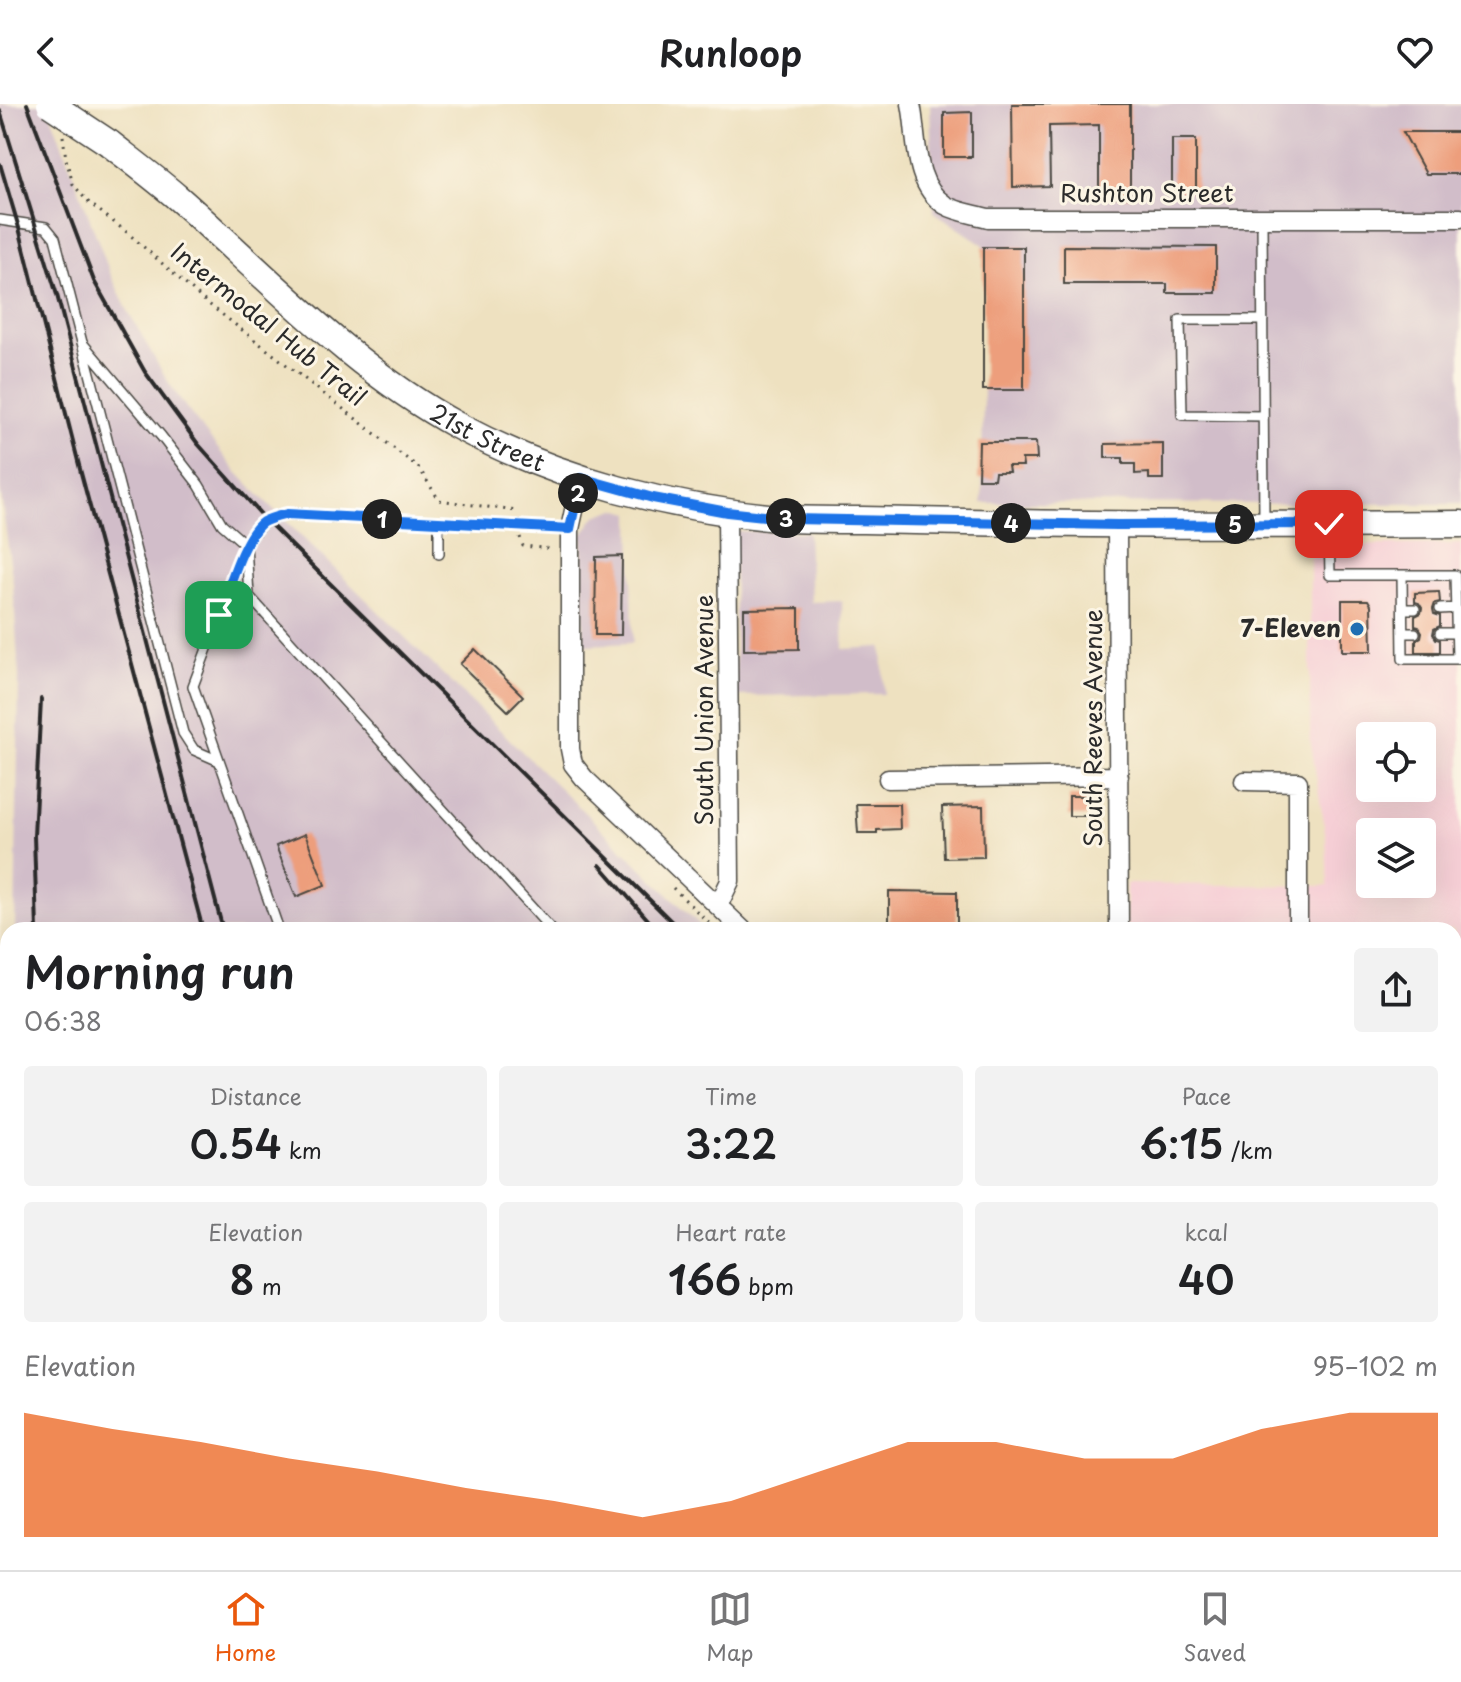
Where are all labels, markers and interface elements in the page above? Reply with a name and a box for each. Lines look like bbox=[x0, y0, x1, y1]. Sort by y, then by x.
text: Runloop bbox=[659, 25, 802, 79]
icon: back bbox=[24, 30, 68, 74]
icon: heart bbox=[1393, 30, 1437, 74]
street label: Rushton Street bbox=[1060, 174, 1234, 210]
street label: Intermodal Hub Trail bbox=[164, 233, 375, 414]
street label: 21st Street bbox=[424, 394, 551, 480]
pin: 2 bbox=[558, 473, 598, 513]
text: 2 bbox=[570, 476, 586, 509]
pin bbox=[1295, 490, 1363, 558]
pin: 3 bbox=[766, 498, 806, 538]
pin: 1 bbox=[362, 499, 402, 539]
text: 3 bbox=[779, 501, 793, 534]
text: 1 bbox=[377, 502, 387, 535]
icon: check bbox=[1307, 502, 1351, 546]
pin: 4 bbox=[991, 503, 1031, 543]
pin: 5 bbox=[1215, 504, 1255, 544]
text: 4 bbox=[1004, 506, 1018, 539]
text: 5 bbox=[1228, 507, 1242, 540]
pin bbox=[185, 581, 253, 649]
icon: arrive bbox=[197, 593, 241, 637]
street label: South Union Avenue bbox=[685, 594, 721, 826]
street label: South Reeves Avenue bbox=[1074, 609, 1110, 847]
place label: 7-Eleven bbox=[1240, 609, 1341, 645]
marker: 7-Eleven bbox=[1348, 620, 1366, 638]
map controls bbox=[1356, 722, 1436, 898]
button: locate bbox=[1356, 722, 1436, 802]
button: layers bbox=[1356, 818, 1436, 898]
text: Morning run bbox=[24, 938, 295, 1004]
button: share bbox=[1354, 948, 1438, 1032]
text: 06:38 bbox=[24, 1001, 102, 1040]
text: Distance bbox=[210, 1079, 302, 1112]
text: Time bbox=[705, 1079, 757, 1112]
text: Pace bbox=[1182, 1079, 1231, 1112]
text: 0.54 bbox=[189, 1112, 282, 1173]
text: 3:22 bbox=[685, 1112, 777, 1173]
text: 6:15 bbox=[1140, 1112, 1224, 1173]
text: km bbox=[282, 1133, 322, 1166]
text: /km bbox=[1224, 1133, 1273, 1166]
text: Elevation bbox=[208, 1215, 303, 1248]
text: Heart rate bbox=[675, 1215, 787, 1248]
text: kcal bbox=[1184, 1215, 1228, 1248]
text: 8 bbox=[230, 1248, 255, 1309]
text: 166 bbox=[668, 1248, 741, 1309]
text: 40 bbox=[1178, 1248, 1235, 1309]
text: m bbox=[255, 1269, 282, 1302]
text: bpm bbox=[741, 1269, 794, 1302]
text: Elevation bbox=[24, 1346, 136, 1385]
text: 95–102 m bbox=[1313, 1346, 1438, 1385]
tab: Home bbox=[215, 1587, 276, 1668]
tab: Map bbox=[706, 1587, 753, 1668]
tab: Saved bbox=[1183, 1587, 1246, 1668]

